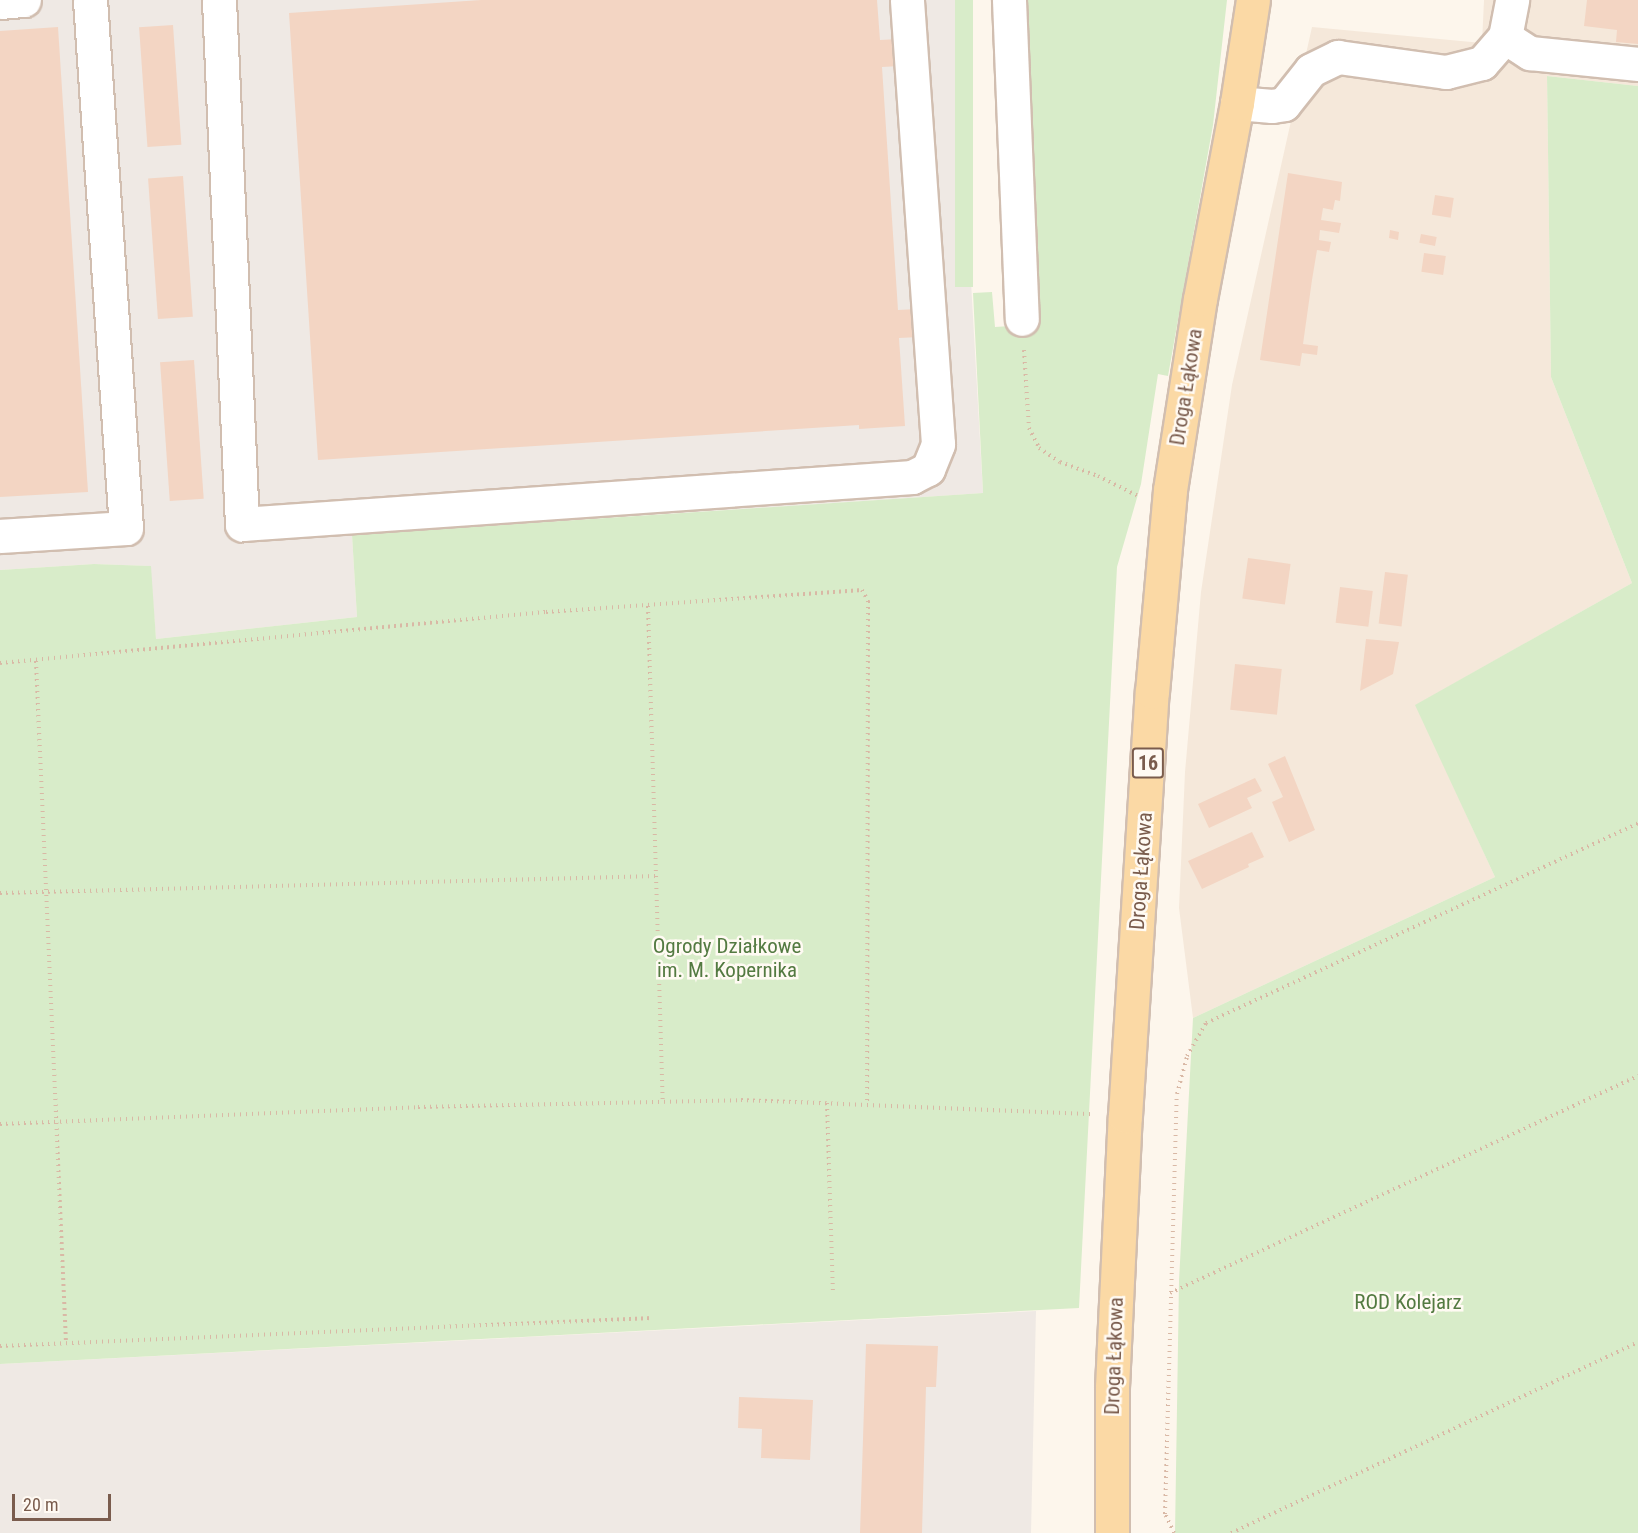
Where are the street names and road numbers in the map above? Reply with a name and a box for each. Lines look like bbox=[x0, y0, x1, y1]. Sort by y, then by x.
street label: Droga Łąkowa bbox=[1164, 327, 1208, 447]
road number: 16 bbox=[1132, 746, 1164, 780]
street label: Droga Łąkowa bbox=[1124, 811, 1158, 931]
street label: Droga Łąkowa bbox=[1099, 1297, 1129, 1415]

